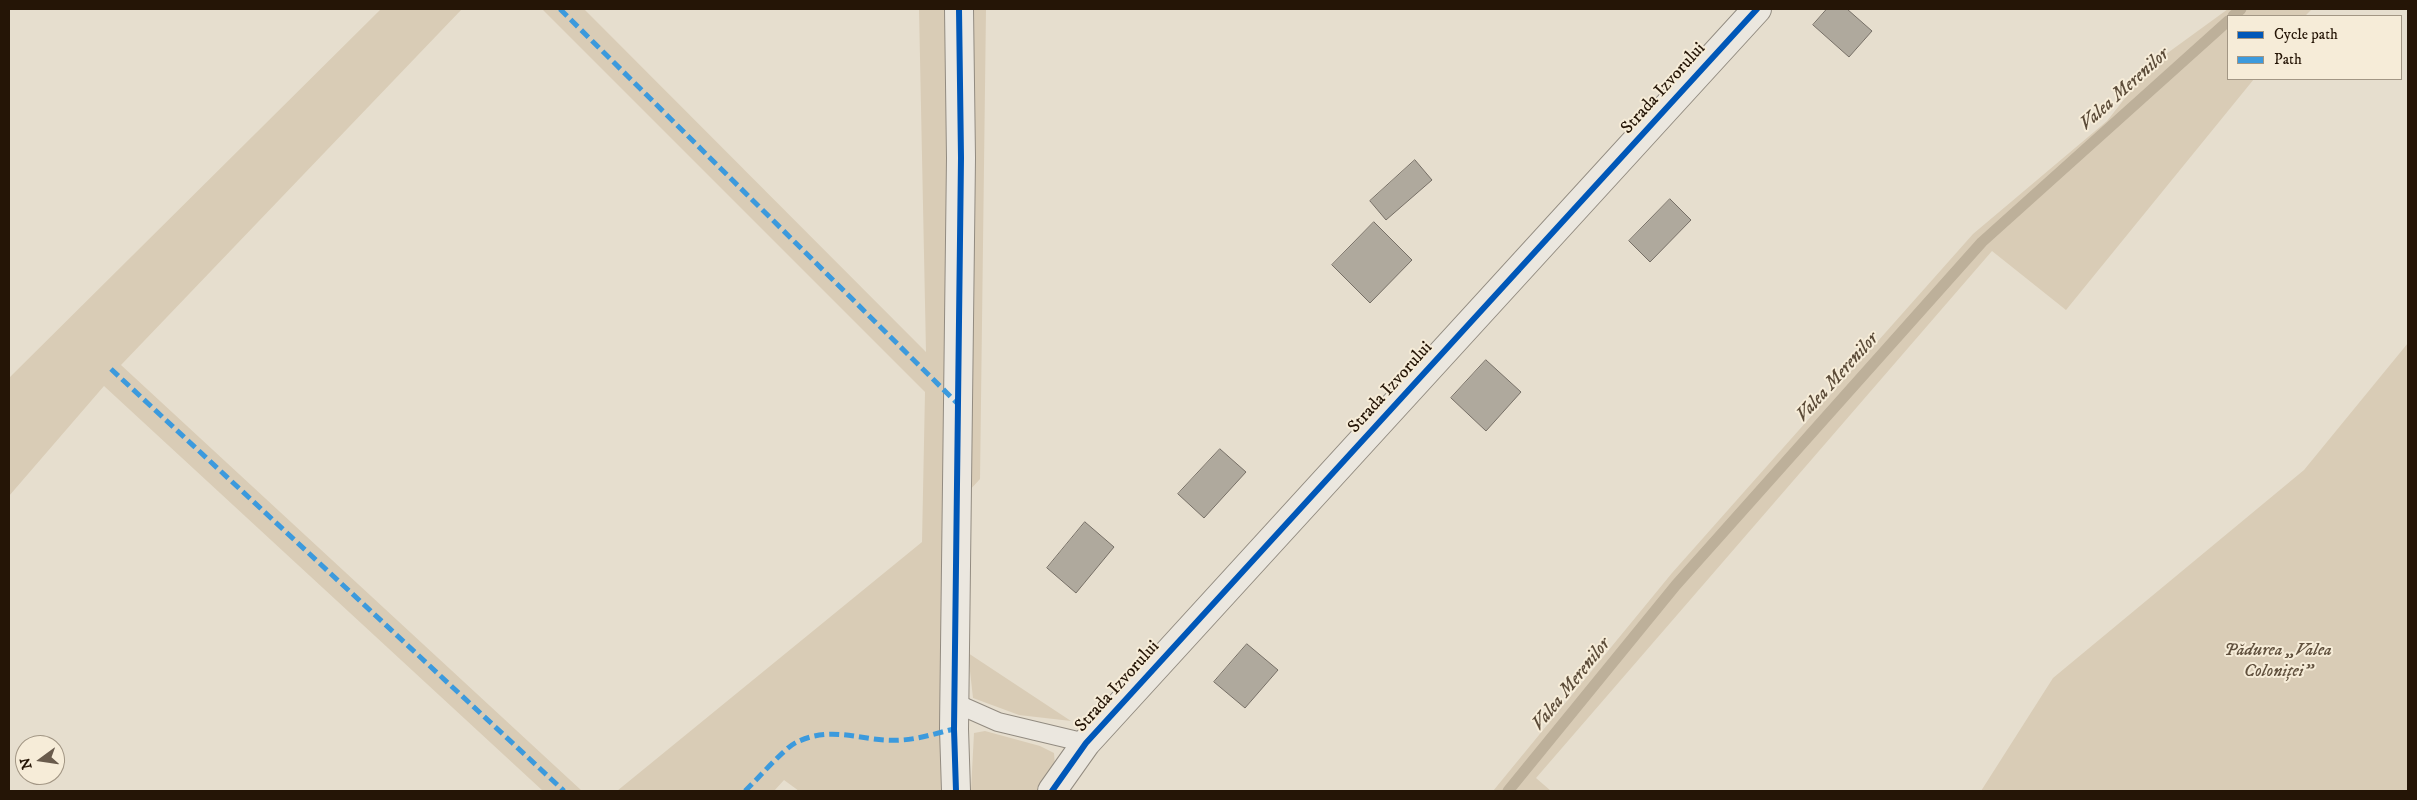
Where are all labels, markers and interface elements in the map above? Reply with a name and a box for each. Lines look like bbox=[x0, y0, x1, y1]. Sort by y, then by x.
legend bbox=[2227, 15, 2402, 80]
text: Cycle path bbox=[2274, 25, 2338, 44]
street label: Strada Izvorului bbox=[1617, 39, 1711, 139]
water label: Valea Merenilor bbox=[2075, 44, 2175, 136]
text: Path bbox=[2274, 50, 2302, 69]
water label: Valea Merenilor bbox=[1792, 328, 1884, 428]
street label: Strada Izvorului bbox=[1344, 338, 1438, 438]
water label: Valea Merenilor bbox=[1528, 634, 1616, 736]
street label: Strada Izvorului bbox=[1071, 637, 1165, 737]
park label: Pădurea „Valea Coloniței” bbox=[2224, 640, 2332, 682]
north arrow bbox=[15, 735, 65, 785]
text: N bbox=[16, 756, 37, 771]

